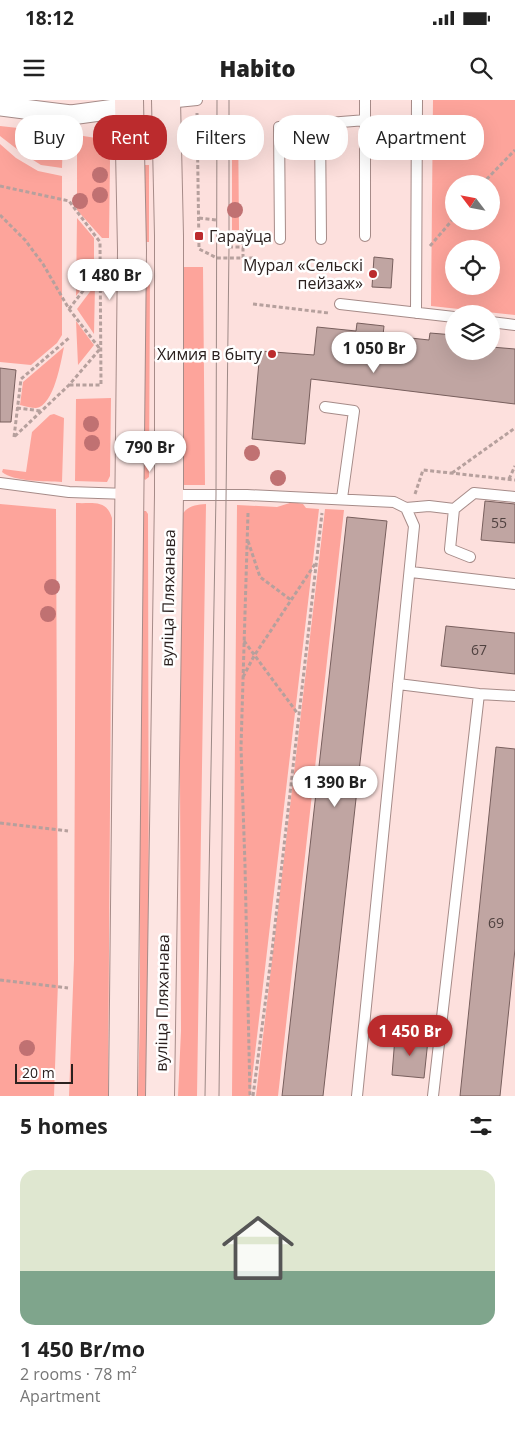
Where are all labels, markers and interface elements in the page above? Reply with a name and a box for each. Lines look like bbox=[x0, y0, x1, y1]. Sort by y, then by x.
text: 18:12 bbox=[25, 5, 74, 31]
text: Habito bbox=[219, 53, 296, 83]
icon: menu bbox=[20, 54, 48, 82]
icon: search bbox=[467, 54, 495, 82]
chip: Buy bbox=[15, 115, 83, 160]
chip: Rent bbox=[93, 115, 167, 160]
chip: Filters bbox=[177, 115, 264, 160]
chip: New bbox=[274, 115, 348, 160]
chip: Apartment bbox=[358, 115, 484, 160]
north arrow bbox=[445, 175, 500, 230]
map controls bbox=[445, 175, 500, 360]
place label: Гараўца bbox=[209, 225, 272, 247]
marker: Гараўца bbox=[193, 230, 205, 242]
button: locate bbox=[445, 240, 500, 295]
place label: Мурал «Сельскі пейзаж» bbox=[243, 254, 363, 294]
pin: 1 480 Br bbox=[58, 258, 162, 301]
text: 1 480 Br bbox=[79, 264, 141, 286]
marker: Мурал «Сельскі пейзаж» bbox=[367, 268, 379, 280]
button: layers bbox=[445, 305, 500, 360]
pin: 1 050 Br bbox=[322, 332, 426, 374]
text: 1 050 Br bbox=[343, 337, 405, 359]
place label: Химия в быту bbox=[157, 343, 263, 365]
marker: Химия в быту bbox=[266, 348, 278, 360]
pin: 790 Br bbox=[109, 430, 191, 473]
text: 790 Br bbox=[125, 436, 175, 458]
house number: 55 bbox=[491, 513, 507, 532]
street label: вуліца Пляханава bbox=[156, 529, 180, 667]
house number: 67 bbox=[471, 640, 487, 659]
pin: 1 390 Br bbox=[283, 766, 387, 808]
text: 1 390 Br bbox=[304, 771, 366, 793]
house number: 69 bbox=[488, 913, 504, 932]
street label: вуліца Пляханава bbox=[150, 934, 174, 1072]
pin: 1 450 Br bbox=[358, 1014, 462, 1057]
text: 1 450 Br bbox=[379, 1020, 441, 1042]
scale bar bbox=[15, 1061, 72, 1084]
text: 20 m bbox=[22, 1063, 55, 1082]
text: 5 homes bbox=[20, 1112, 108, 1140]
icon: filters bbox=[467, 1112, 495, 1140]
icon: home bbox=[213, 1203, 303, 1293]
text: 1 450 Br/mo bbox=[20, 1335, 145, 1363]
text: 2 rooms · 78 m² bbox=[20, 1363, 137, 1385]
text: Apartment bbox=[20, 1385, 100, 1407]

